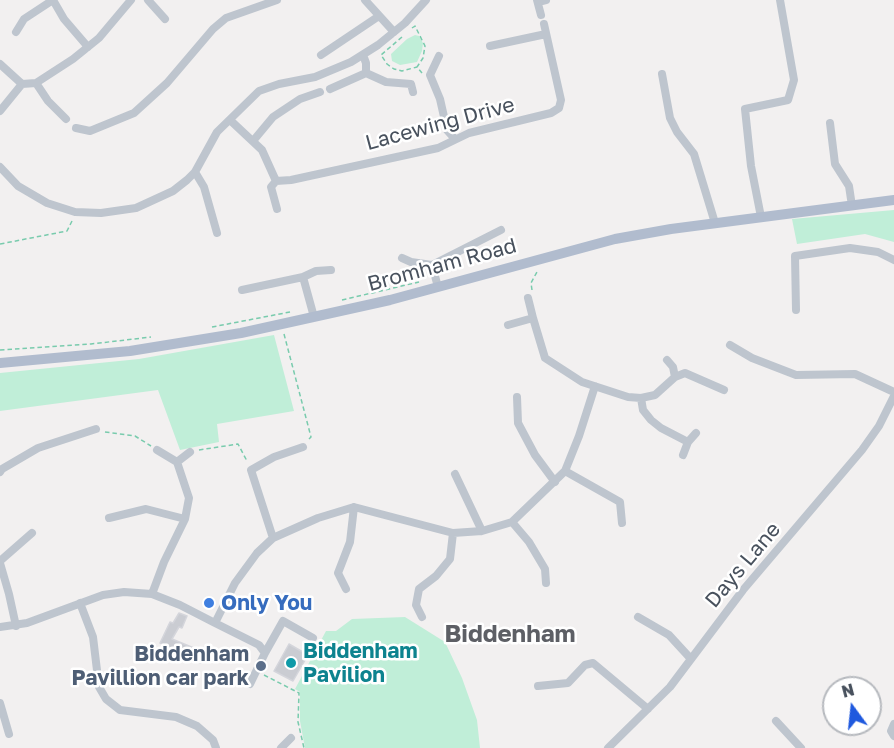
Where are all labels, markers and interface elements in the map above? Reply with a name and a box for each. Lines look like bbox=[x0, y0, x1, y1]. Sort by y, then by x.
street label: Lacewing Drive bbox=[363, 92, 517, 156]
street label: Bromham Road bbox=[365, 233, 519, 297]
street label: Days Lane bbox=[700, 517, 786, 613]
place label: Only You bbox=[221, 590, 312, 616]
marker: Only You bbox=[202, 596, 216, 610]
district label: Biddenham bbox=[444, 620, 576, 648]
place label: Biddenham Pavilion bbox=[303, 638, 418, 688]
place label: Biddenham Pavillion car park bbox=[71, 641, 249, 691]
marker: Biddenham Pavilion bbox=[284, 656, 298, 670]
marker: Biddenham Pavillion car park bbox=[254, 659, 268, 673]
north arrow bbox=[822, 676, 882, 736]
text: N bbox=[839, 679, 856, 702]

